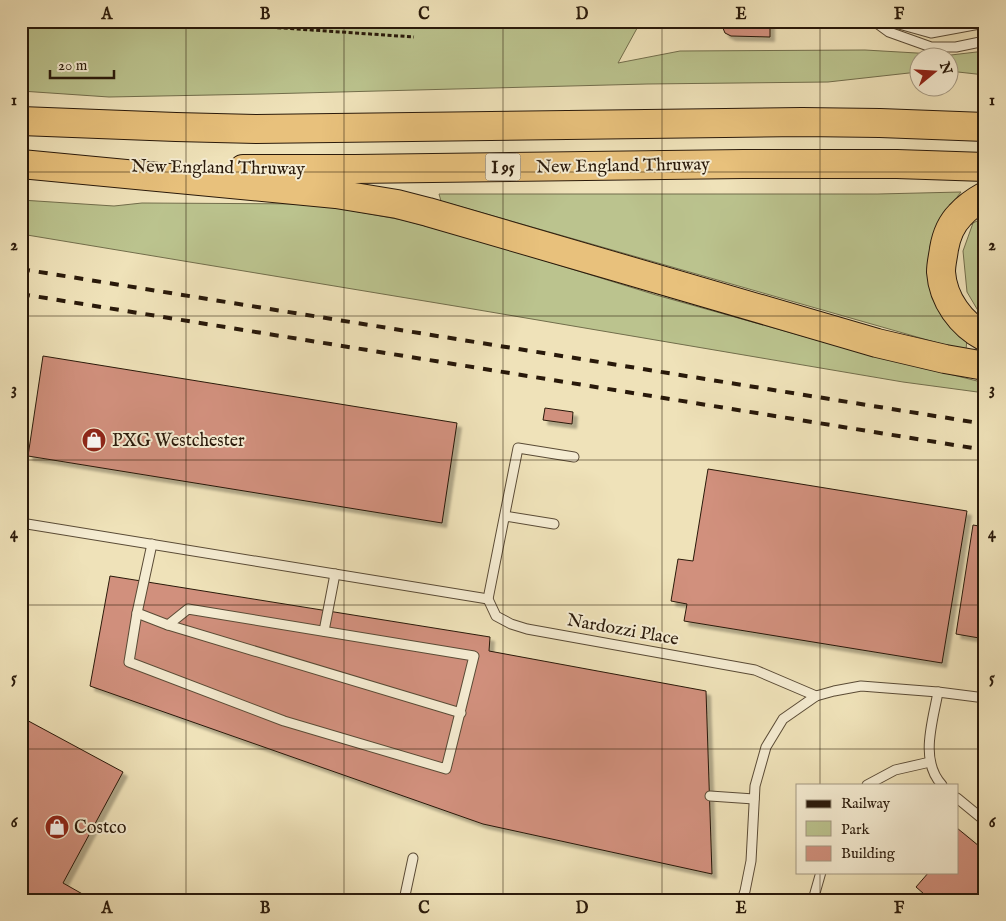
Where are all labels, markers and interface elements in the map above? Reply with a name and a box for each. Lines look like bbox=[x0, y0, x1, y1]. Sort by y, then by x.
text: A bbox=[101, 5, 114, 25]
text: B bbox=[260, 5, 271, 25]
text: C bbox=[418, 5, 430, 25]
text: D bbox=[576, 5, 589, 25]
text: E bbox=[735, 5, 747, 25]
text: F bbox=[894, 5, 905, 25]
scale bar bbox=[50, 48, 114, 80]
north arrow bbox=[908, 48, 958, 98]
text: 20 m bbox=[58, 56, 88, 75]
text: N bbox=[935, 59, 956, 77]
text: 1 bbox=[11, 91, 17, 111]
text: 1 bbox=[989, 91, 995, 111]
street label: New England Thruway bbox=[536, 153, 710, 180]
road number: I 95 bbox=[486, 154, 520, 180]
street label: New England Thruway bbox=[131, 155, 305, 182]
text: 2 bbox=[10, 236, 18, 256]
text: 2 bbox=[988, 236, 996, 256]
text: 3 bbox=[11, 380, 17, 400]
text: 3 bbox=[989, 380, 995, 400]
shop icon: PXG Westchester bbox=[81, 427, 107, 453]
place label: PXG Westchester bbox=[112, 430, 245, 453]
text: 4 bbox=[10, 524, 19, 544]
text: 4 bbox=[988, 524, 997, 544]
street label: Nardozzi Place bbox=[565, 609, 681, 652]
text: 5 bbox=[11, 669, 17, 689]
text: 5 bbox=[989, 669, 995, 689]
legend bbox=[796, 784, 958, 874]
text: Railway bbox=[841, 794, 891, 813]
text: 6 bbox=[11, 813, 19, 833]
text: 6 bbox=[989, 813, 997, 833]
shop icon: Costco bbox=[44, 814, 70, 840]
place label: Costco bbox=[74, 817, 127, 840]
text: Park bbox=[841, 820, 871, 839]
text: Building bbox=[841, 844, 896, 863]
text: A bbox=[101, 899, 114, 919]
text: B bbox=[260, 899, 271, 919]
text: C bbox=[418, 899, 430, 919]
text: D bbox=[576, 899, 589, 919]
text: E bbox=[735, 899, 747, 919]
text: F bbox=[894, 899, 905, 919]

